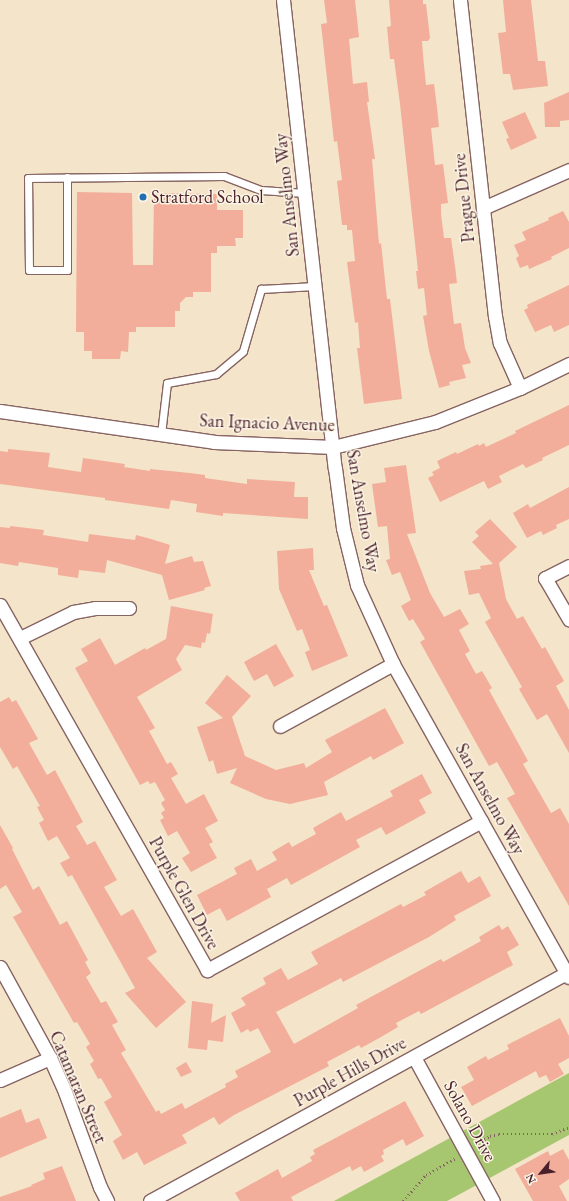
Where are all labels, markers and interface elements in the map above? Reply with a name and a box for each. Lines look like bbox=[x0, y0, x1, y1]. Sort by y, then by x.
street label: San Anselmo Way bbox=[270, 132, 304, 258]
street label: Prague Drive bbox=[449, 152, 479, 244]
place label: Stratford School bbox=[151, 186, 264, 208]
marker: Stratford School bbox=[138, 192, 148, 202]
street label: San Ignacio Avenue bbox=[199, 410, 335, 436]
street label: San Anselmo Way bbox=[342, 448, 384, 574]
street label: San Anselmo Way bbox=[451, 740, 529, 858]
street label: Purple Glen Drive bbox=[144, 833, 224, 953]
street label: Catamaran Street bbox=[45, 1028, 111, 1146]
street label: Purple Hills Drive bbox=[290, 1032, 410, 1112]
street label: Solano Drive bbox=[439, 1077, 501, 1165]
north arrow bbox=[521, 1153, 561, 1193]
text: N bbox=[522, 1172, 539, 1186]

